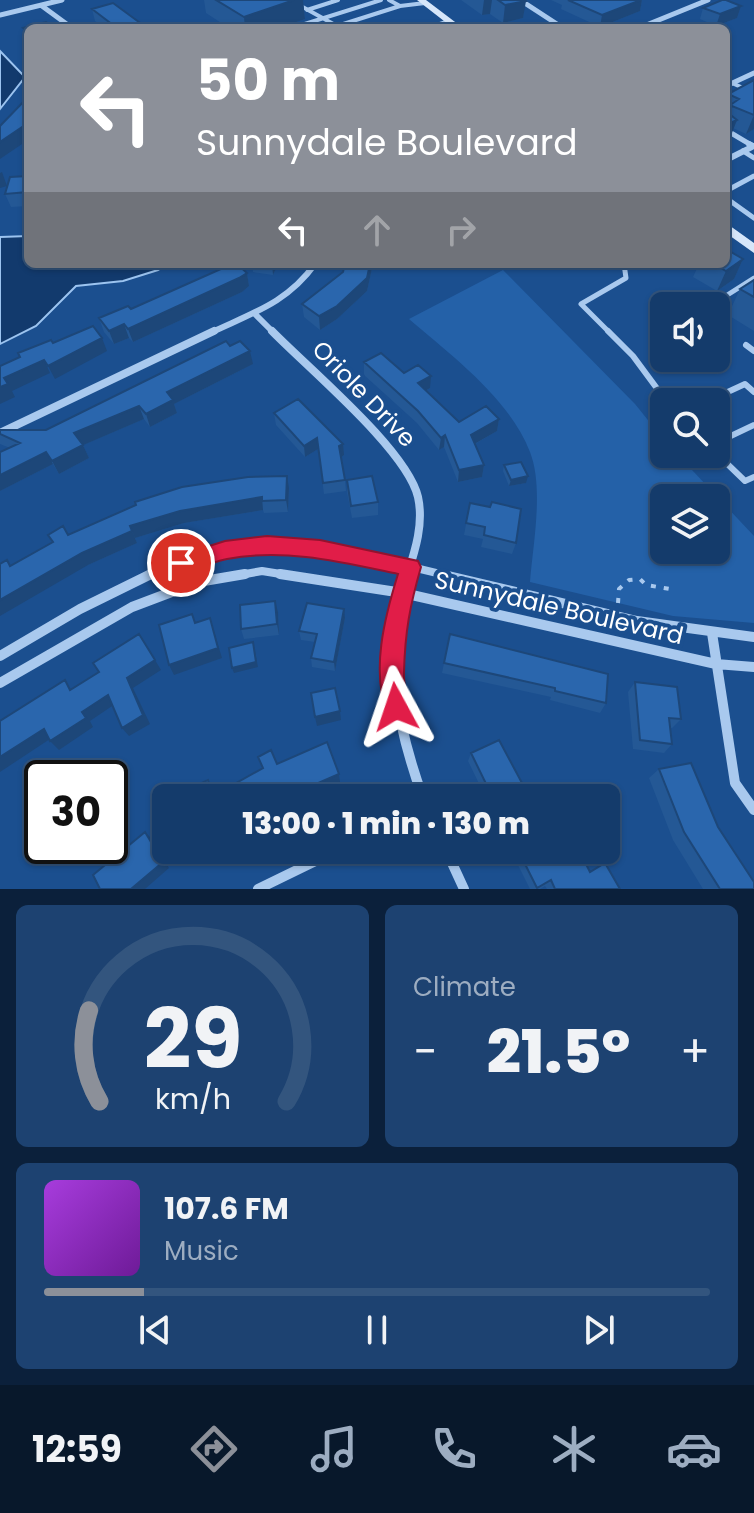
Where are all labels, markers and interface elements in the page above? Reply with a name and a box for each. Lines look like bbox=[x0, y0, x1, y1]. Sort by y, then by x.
text: 50 m bbox=[196, 41, 340, 120]
icon: left bbox=[64, 56, 168, 160]
text: Sunnydale Boulevard bbox=[196, 117, 578, 168]
icon: left bbox=[271, 208, 315, 252]
icon: ahead bbox=[355, 208, 399, 252]
icon: right bbox=[439, 208, 483, 252]
map controls bbox=[650, 292, 730, 564]
button: sound bbox=[650, 292, 730, 372]
street label: Oriole Drive bbox=[305, 333, 424, 454]
button: search bbox=[650, 388, 730, 468]
button: layers bbox=[650, 484, 730, 564]
pin bbox=[147, 529, 215, 597]
icon: arrive bbox=[159, 541, 203, 585]
street label: Sunnydale Boulevard bbox=[431, 563, 687, 652]
position arrow bbox=[354, 665, 438, 749]
speed limit sign: 30 bbox=[24, 760, 128, 864]
text: 13:00 · 1 min · 130 m bbox=[242, 802, 530, 845]
text: Climate bbox=[413, 969, 516, 1005]
text: 29 bbox=[143, 981, 242, 1097]
text: 21.5° bbox=[487, 1010, 630, 1094]
text: − bbox=[413, 1021, 437, 1082]
text: + bbox=[680, 1021, 710, 1082]
text: km/h bbox=[154, 1079, 231, 1119]
text: 107.6 FM bbox=[164, 1187, 289, 1230]
text: Music bbox=[164, 1233, 239, 1269]
icon: previous bbox=[133, 1308, 177, 1352]
icon: pause bbox=[355, 1308, 399, 1352]
icon: next bbox=[577, 1308, 621, 1352]
icon: directions bbox=[186, 1421, 242, 1477]
icon: music bbox=[306, 1421, 362, 1477]
icon: phone bbox=[426, 1421, 482, 1477]
icon: climate bbox=[546, 1421, 602, 1477]
icon: car bbox=[666, 1421, 722, 1477]
text: 12:59 bbox=[32, 1424, 122, 1475]

